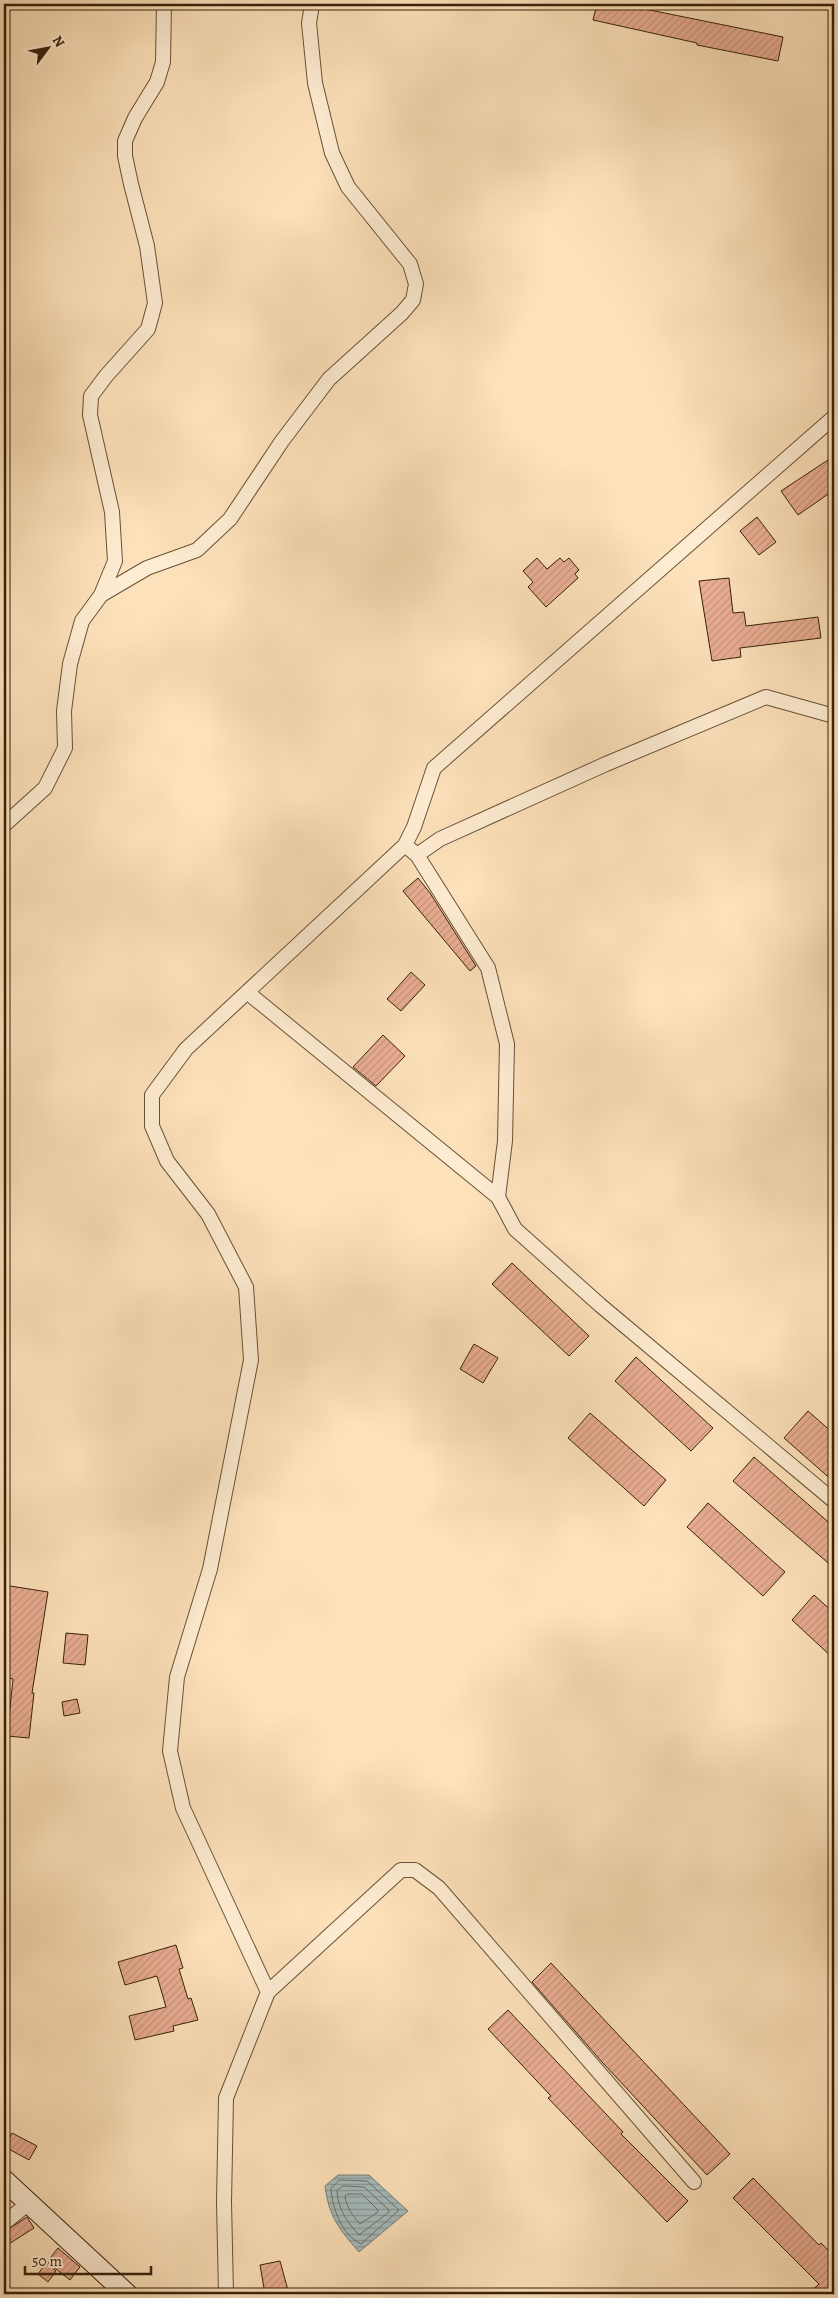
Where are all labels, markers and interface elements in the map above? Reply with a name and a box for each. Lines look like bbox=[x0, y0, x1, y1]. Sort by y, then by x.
north arrow bbox=[22, 22, 72, 72]
text: N bbox=[48, 32, 69, 51]
scale bar bbox=[25, 2243, 151, 2275]
text: 50 m bbox=[32, 2251, 62, 2271]

